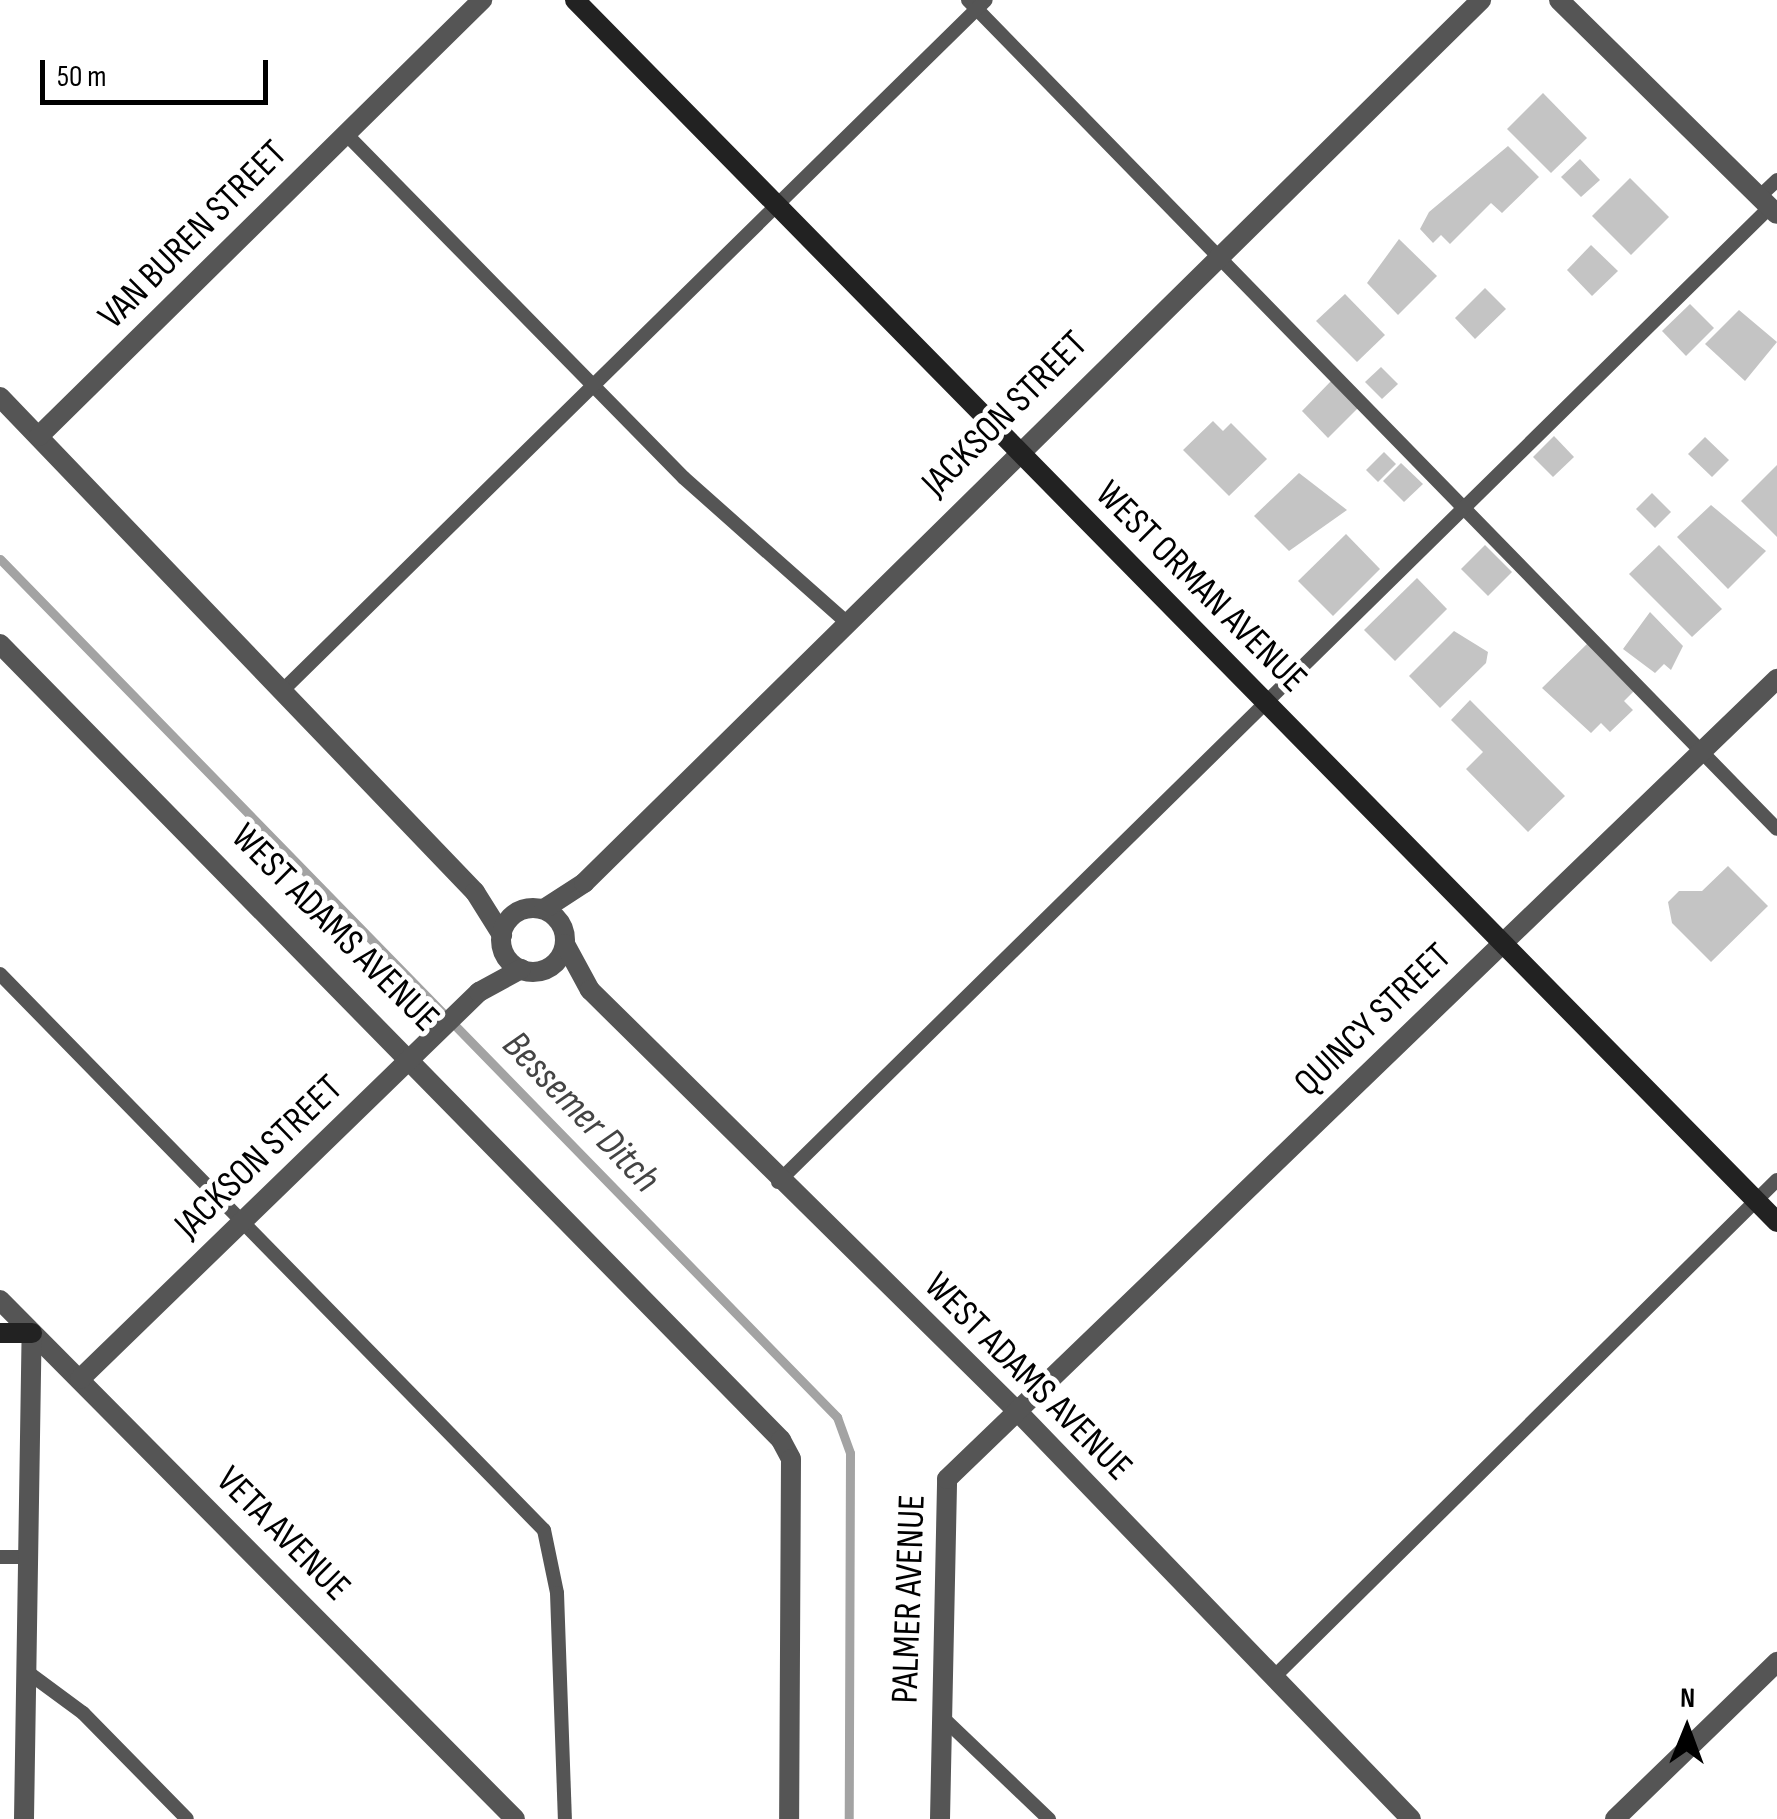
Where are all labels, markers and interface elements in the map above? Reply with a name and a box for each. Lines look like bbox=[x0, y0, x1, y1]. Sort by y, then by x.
scale bar bbox=[45, 40, 272, 102]
text: 50 m bbox=[57, 59, 106, 95]
street label: VAN BUREN STREET bbox=[89, 131, 297, 339]
street label: JACKSON STREET bbox=[913, 322, 1097, 506]
street label: WEST ORMAN AVENUE bbox=[1086, 472, 1316, 702]
street label: WEST ADAMS AVENUE bbox=[222, 815, 448, 1041]
street label: QUINCY STREET bbox=[1285, 934, 1461, 1106]
water label: Bessemer Ditch bbox=[492, 1021, 670, 1203]
street label: JACKSON STREET bbox=[166, 1066, 352, 1248]
street label: WEST ADAMS AVENUE bbox=[915, 1264, 1141, 1490]
street label: VETA AVENUE bbox=[207, 1458, 359, 1610]
street label: PALMER AVENUE bbox=[883, 1494, 935, 1704]
north arrow bbox=[1637, 1679, 1737, 1779]
text: N bbox=[1680, 1682, 1695, 1715]

